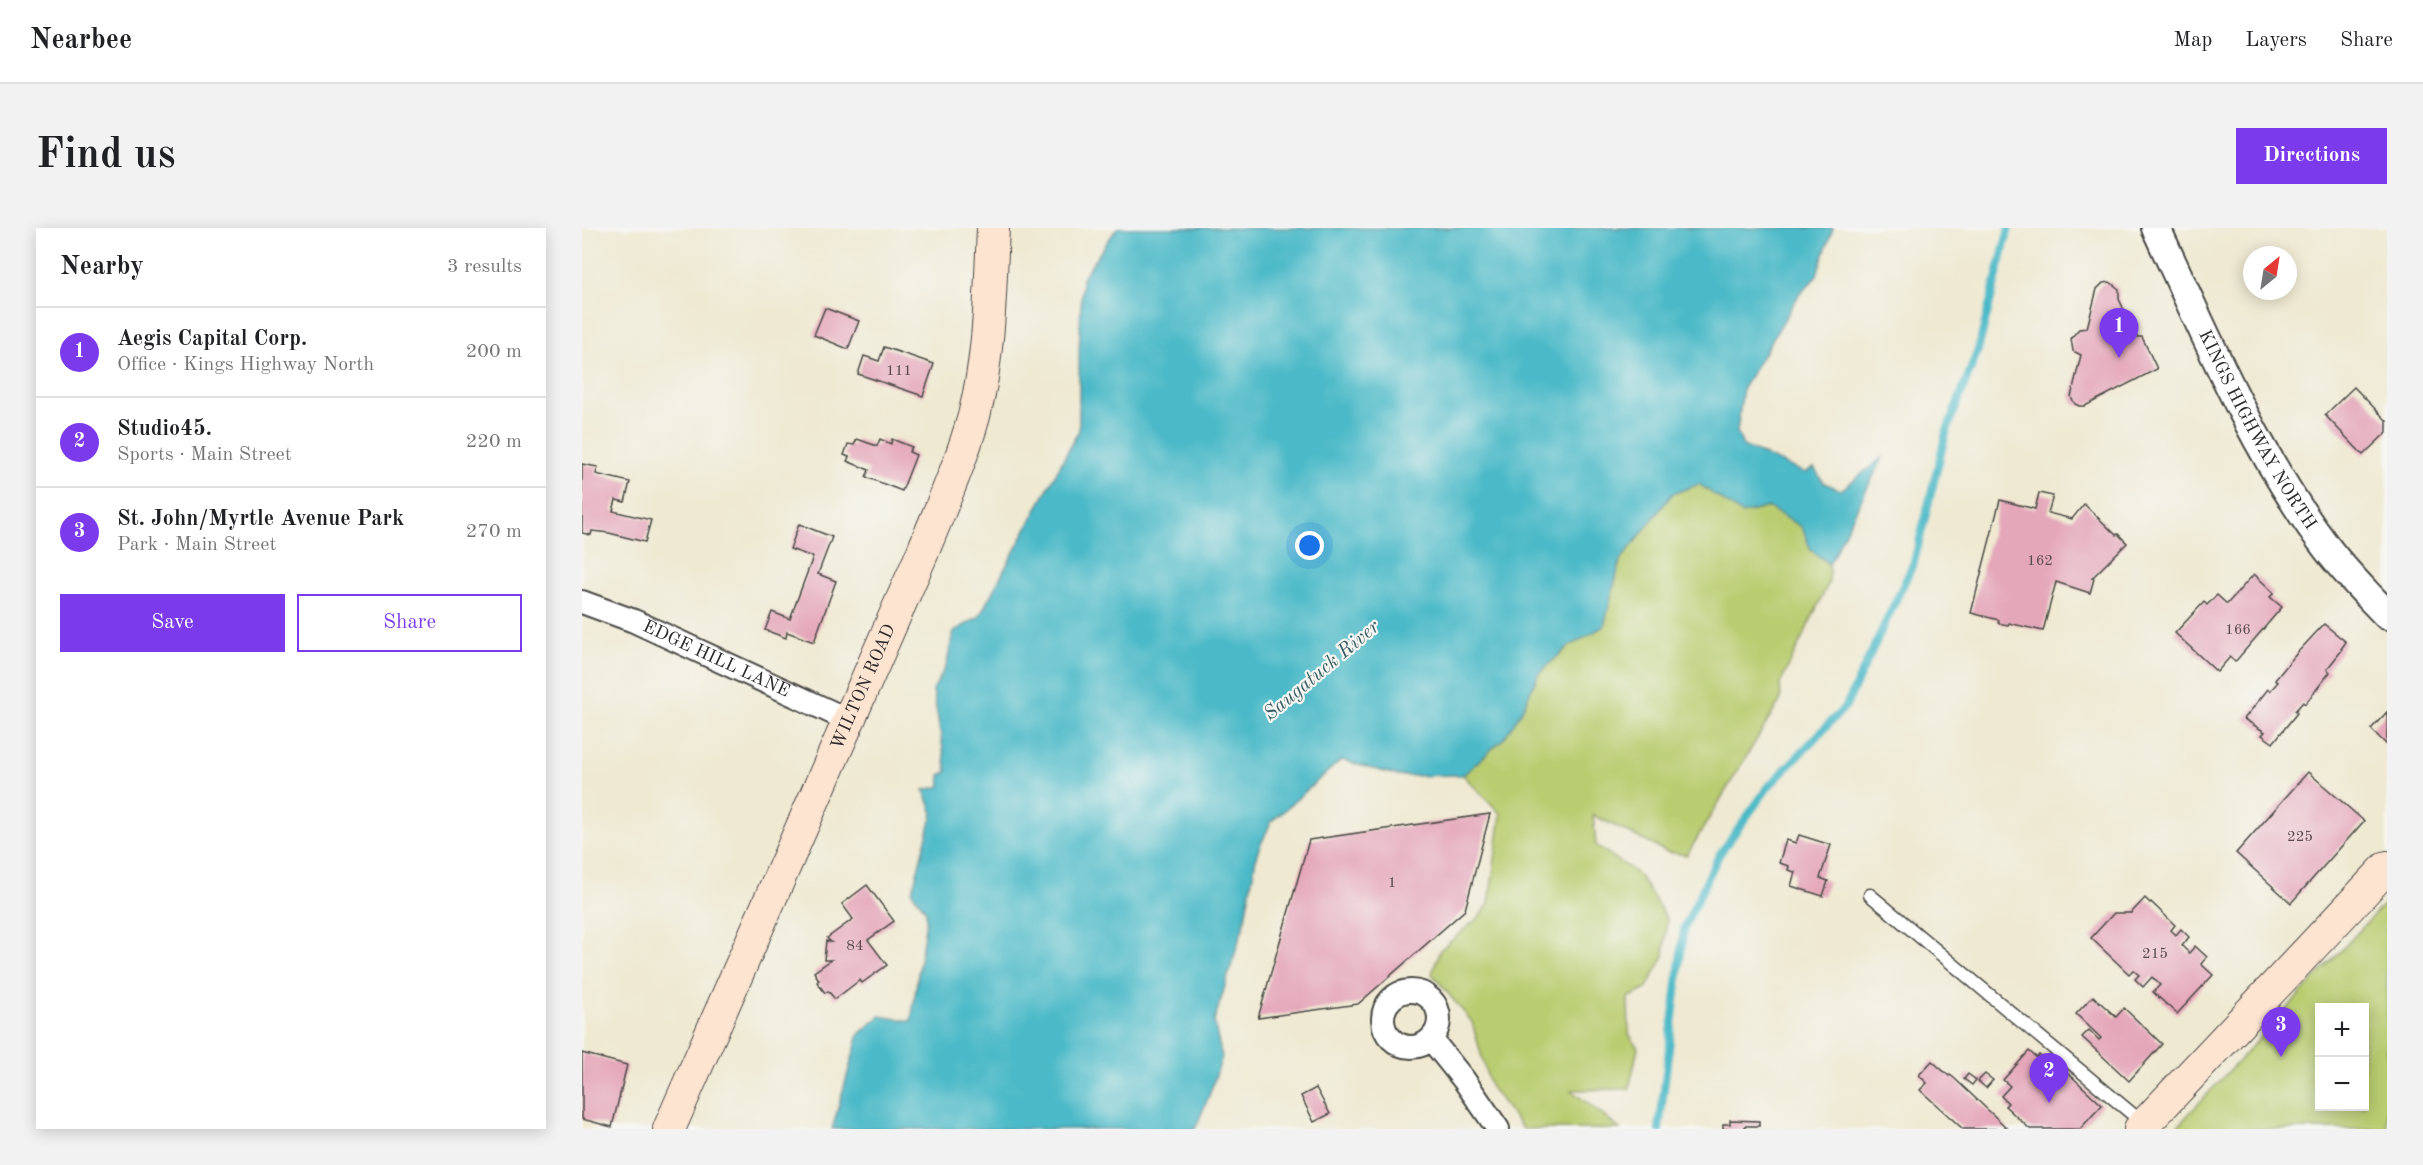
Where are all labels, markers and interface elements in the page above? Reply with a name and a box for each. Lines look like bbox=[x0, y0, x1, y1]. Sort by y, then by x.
text: Nearbee bbox=[30, 27, 132, 55]
text: Map bbox=[2173, 30, 2212, 51]
text: Layers bbox=[2245, 30, 2307, 51]
text: Share bbox=[2340, 30, 2393, 51]
button: Directions bbox=[2236, 128, 2387, 184]
text: Find us bbox=[36, 135, 175, 177]
north arrow bbox=[2243, 246, 2297, 300]
text: Nearby bbox=[60, 254, 144, 280]
text: 3 results bbox=[447, 257, 522, 277]
pin: 1 bbox=[2100, 308, 2138, 358]
street label: KINGS HIGHWAY NORTH bbox=[2195, 327, 2319, 533]
text: Aegis Capital Corp. bbox=[117, 328, 307, 350]
text: 1 bbox=[74, 342, 85, 362]
text: 200 m bbox=[466, 342, 522, 362]
text: Office · Kings Highway North bbox=[117, 355, 374, 375]
house number: 111 bbox=[886, 364, 912, 379]
text: Studio45. bbox=[117, 418, 212, 440]
text: 2 bbox=[74, 432, 85, 452]
text: 220 m bbox=[466, 432, 522, 452]
text: Sports · Main Street bbox=[117, 445, 292, 465]
text: St. John/Myrtle Avenue Park bbox=[117, 508, 404, 530]
text: 3 bbox=[74, 522, 85, 542]
text: 270 m bbox=[466, 522, 522, 542]
your location bbox=[1295, 531, 1324, 560]
text: Park · Main Street bbox=[117, 535, 276, 555]
house number: 162 bbox=[2027, 554, 2053, 569]
button: Save bbox=[60, 594, 285, 652]
button: Share bbox=[297, 594, 522, 652]
street label: EDGE HILL LANE bbox=[640, 617, 792, 701]
water label: Saugatuck River bbox=[1260, 617, 1384, 725]
street label: WILTON ROAD bbox=[828, 621, 899, 752]
house number: 166 bbox=[2225, 623, 2251, 638]
house number: 225 bbox=[2287, 830, 2313, 845]
house number: 1 bbox=[1388, 876, 1396, 891]
house number: 84 bbox=[846, 939, 864, 954]
house number: 215 bbox=[2142, 947, 2168, 962]
map controls bbox=[2315, 1003, 2369, 1111]
button: + bbox=[2315, 1003, 2369, 1057]
pin: 3 bbox=[2262, 1008, 2300, 1057]
pin: 2 bbox=[2030, 1054, 2068, 1103]
button: − bbox=[2315, 1057, 2369, 1111]

